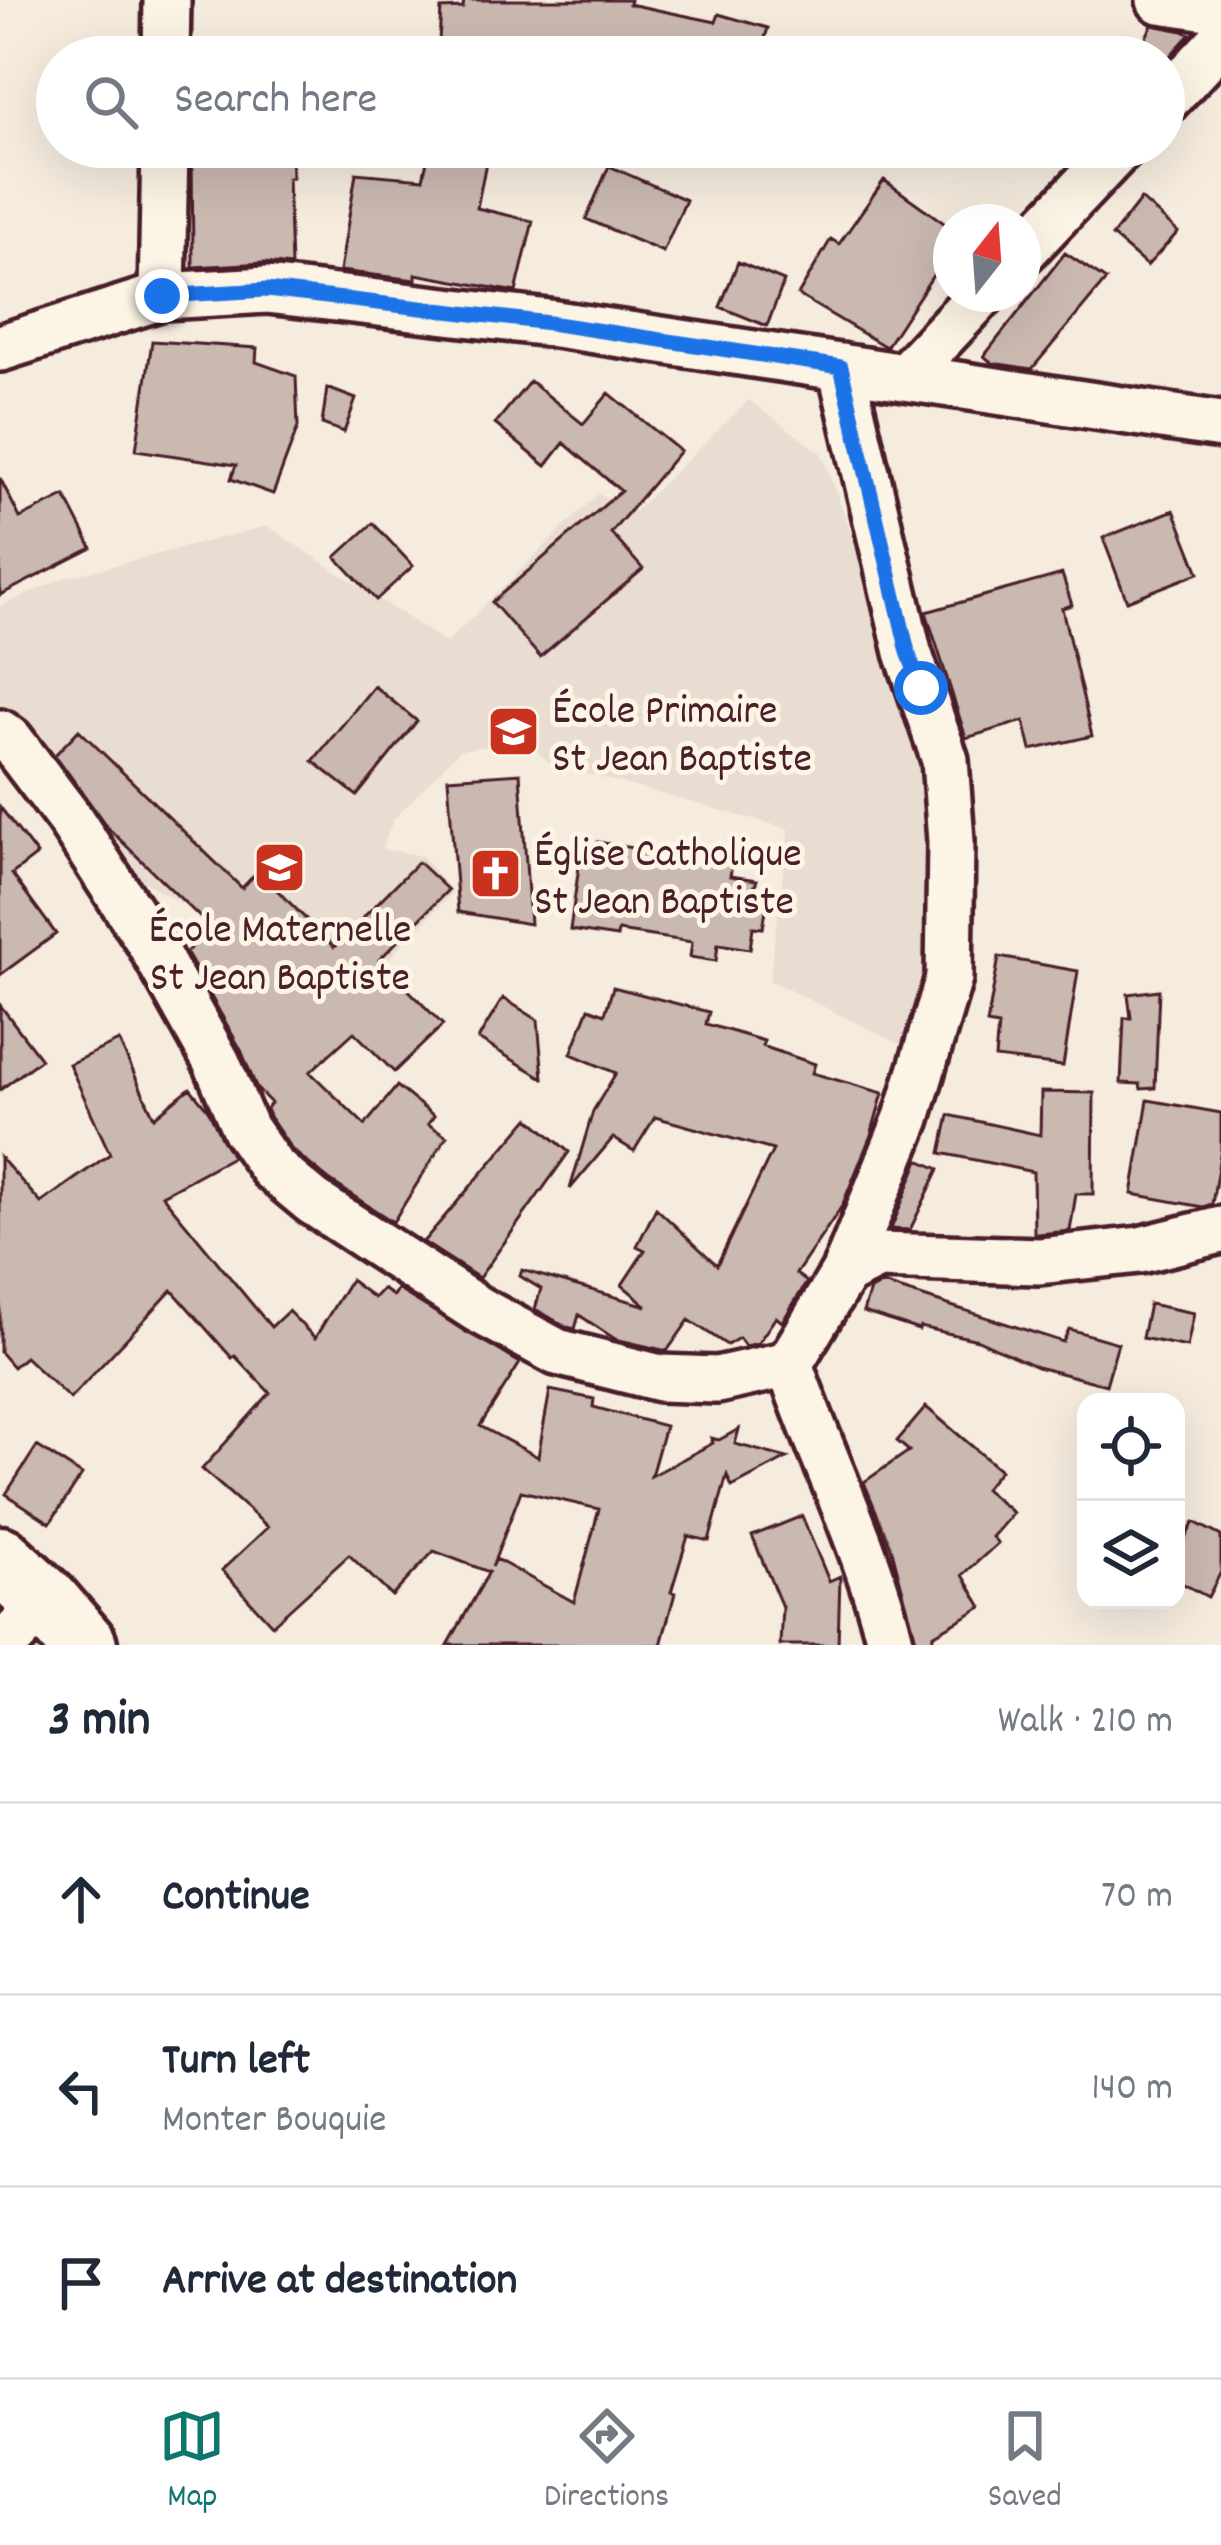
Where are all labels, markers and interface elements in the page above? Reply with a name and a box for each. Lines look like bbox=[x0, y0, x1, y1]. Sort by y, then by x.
search box bbox=[36, 36, 1185, 168]
icon: search bbox=[78, 69, 144, 135]
text: Search here bbox=[174, 70, 377, 134]
north arrow bbox=[933, 204, 1041, 312]
route end bbox=[135, 269, 189, 323]
route start bbox=[894, 661, 948, 715]
place label: École Primaire St Jean Baptiste bbox=[552, 684, 812, 792]
school or university icon: École Primaire St Jean Baptiste bbox=[485, 703, 541, 759]
place label: Église Catholique St Jean Baptiste bbox=[534, 827, 802, 935]
school or university icon: École Maternelle St Jean Baptiste bbox=[252, 839, 308, 895]
church icon: Église Catholique St Jean Baptiste bbox=[467, 846, 523, 902]
place label: École Maternelle St Jean Baptiste bbox=[149, 903, 411, 1011]
map controls bbox=[1077, 1393, 1185, 1609]
button: locate bbox=[1077, 1393, 1185, 1501]
button: layers bbox=[1077, 1501, 1185, 1609]
text: 3 min bbox=[48, 1687, 150, 1759]
text: Walk · 210 m bbox=[998, 1696, 1173, 1751]
icon: ahead bbox=[48, 1866, 114, 1932]
text: Continue bbox=[162, 1867, 310, 1931]
text: 70 m bbox=[1101, 1871, 1173, 1926]
text: Turn left bbox=[162, 2031, 310, 2095]
icon: left bbox=[48, 2058, 114, 2124]
text: 140 m bbox=[1091, 2063, 1173, 2118]
text: Monter Bouquie bbox=[162, 2095, 386, 2150]
icon: arrive bbox=[48, 2250, 114, 2316]
text: Arrive at destination bbox=[162, 2251, 517, 2315]
tab: Map bbox=[159, 2403, 225, 2522]
tab: Directions bbox=[544, 2403, 669, 2522]
tab: Saved bbox=[988, 2403, 1062, 2522]

